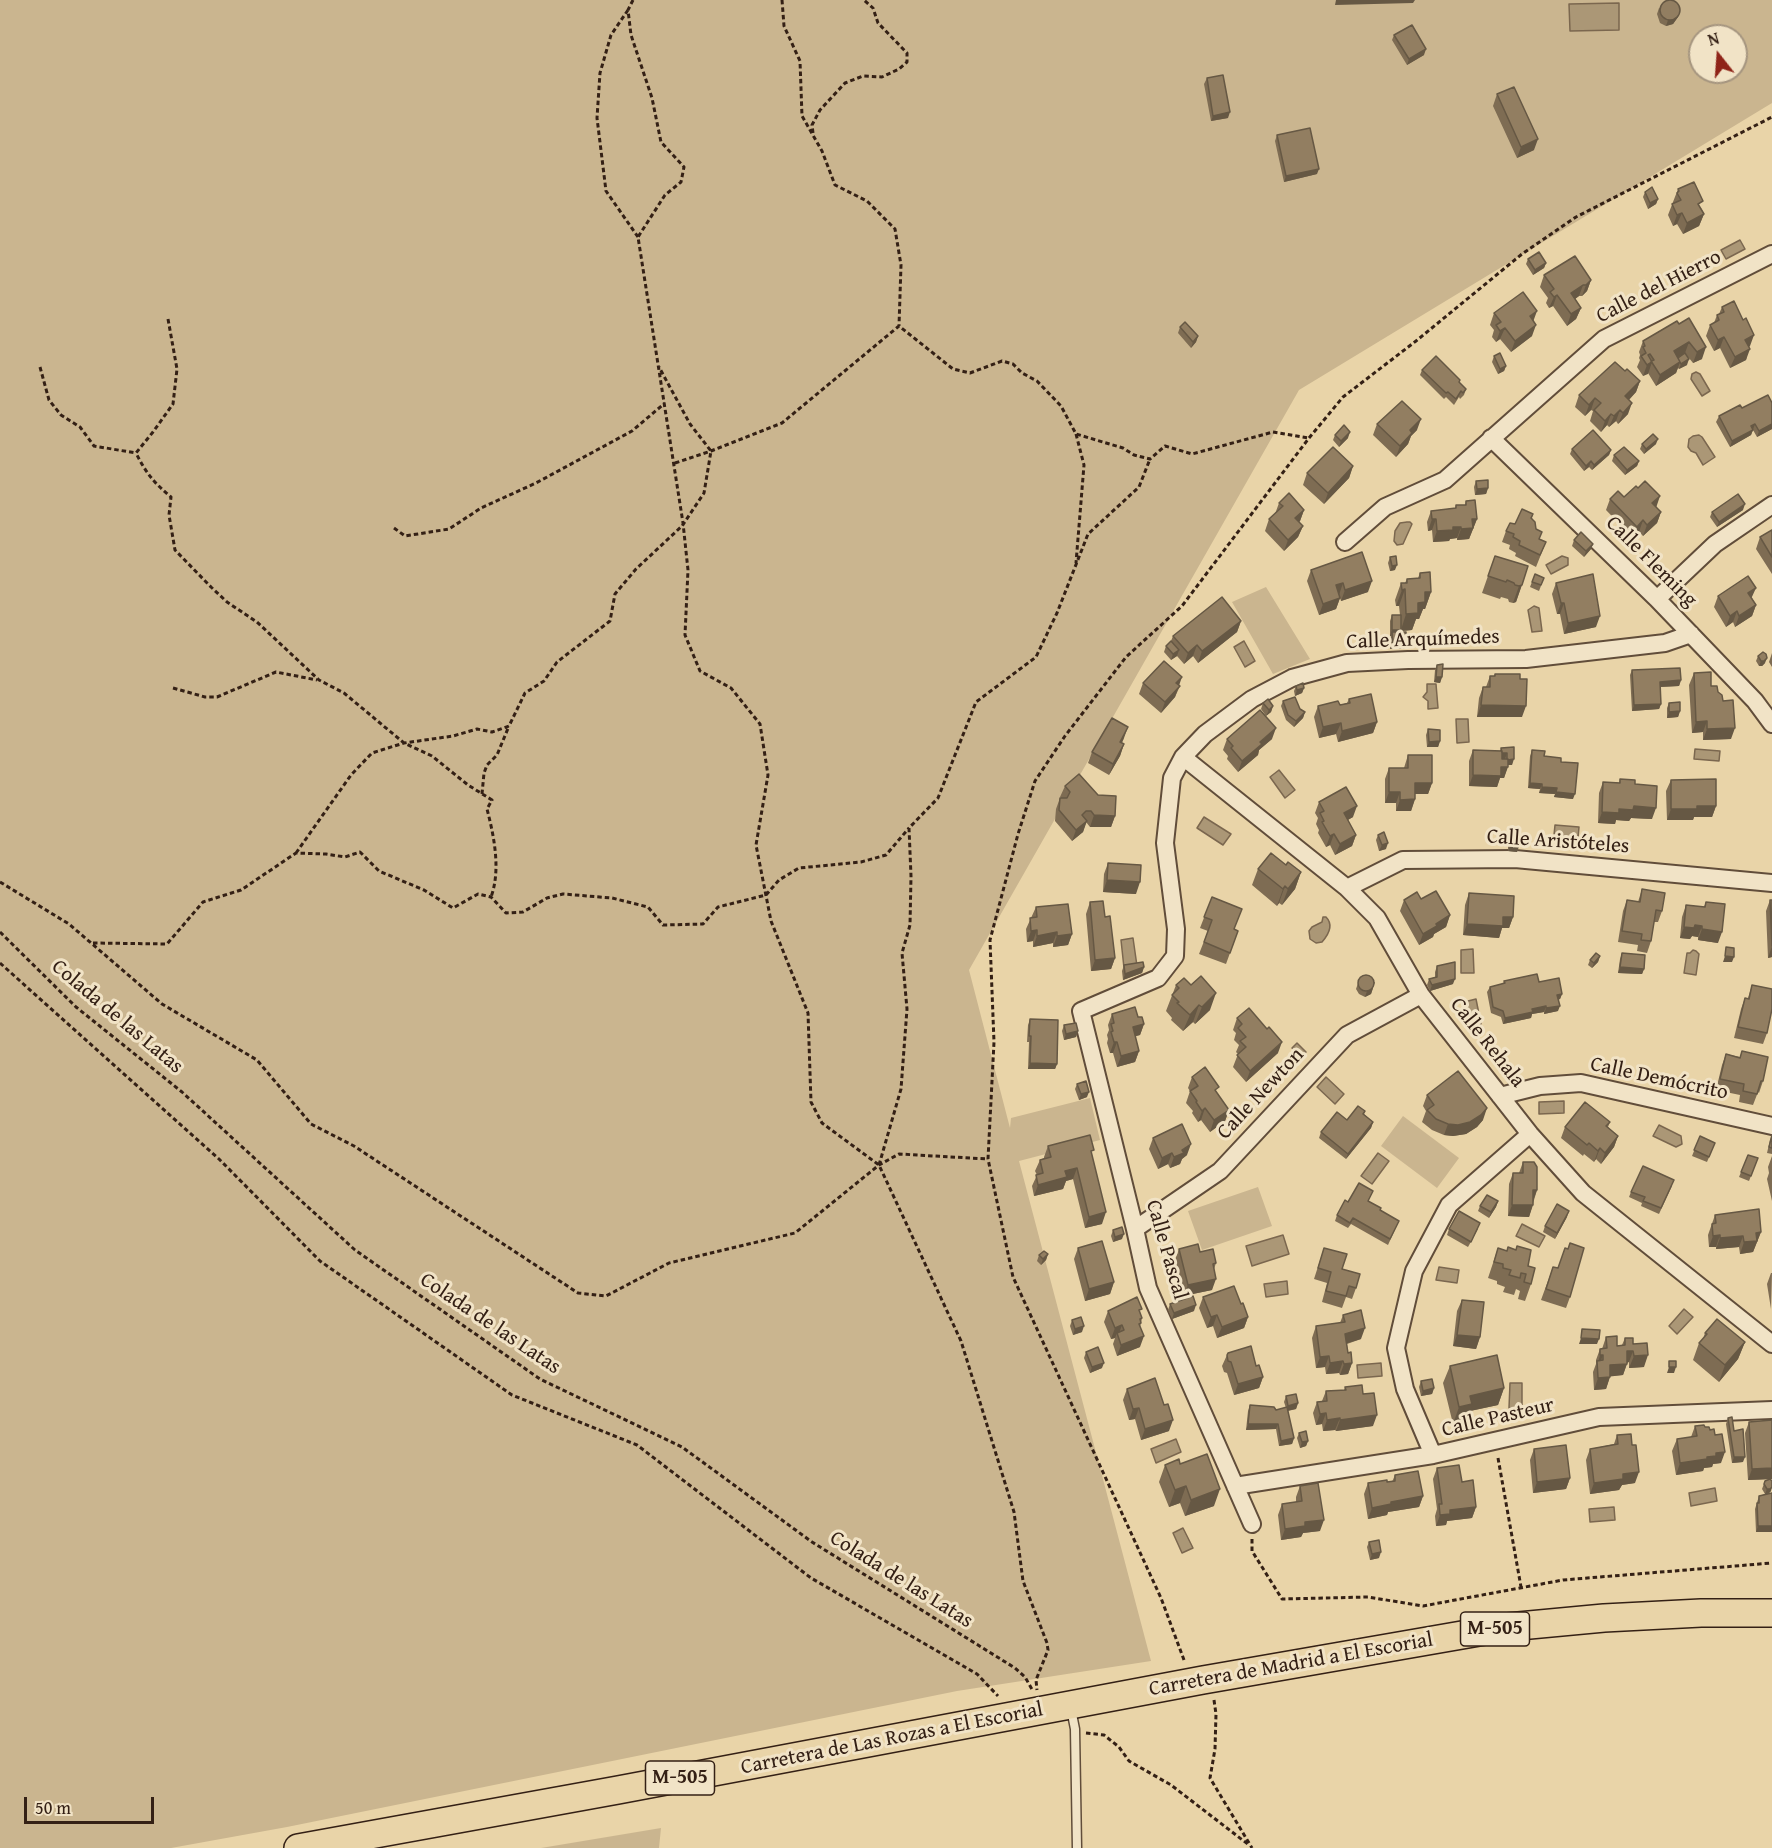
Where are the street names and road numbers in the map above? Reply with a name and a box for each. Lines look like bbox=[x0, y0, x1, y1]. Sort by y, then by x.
street label: Calle del Hierro bbox=[1592, 245, 1726, 329]
street label: Calle Fleming bbox=[1600, 511, 1702, 613]
street label: Calle Arquímedes bbox=[1346, 625, 1500, 655]
street label: Calle Aristóteles bbox=[1486, 824, 1630, 860]
street label: Colada de las Latas bbox=[46, 955, 188, 1079]
street label: Calle Rehala bbox=[1444, 993, 1530, 1093]
street label: Calle Newton bbox=[1212, 1043, 1310, 1145]
street label: Calle Demócrito bbox=[1588, 1052, 1730, 1106]
street label: Calle Pascal bbox=[1140, 1197, 1192, 1303]
street label: Colada de las Latas bbox=[415, 1268, 565, 1380]
street label: Calle Pasteur bbox=[1439, 1393, 1557, 1443]
street label: Colada de las Latas bbox=[825, 1526, 977, 1634]
road number: M-505 bbox=[1460, 1612, 1530, 1646]
street label: Carretera de Madrid a El Escorial bbox=[1147, 1628, 1435, 1702]
street label: Carretera de Las Rozas a El Escorial bbox=[739, 1697, 1045, 1781]
road number: M-505 bbox=[646, 1761, 714, 1795]

